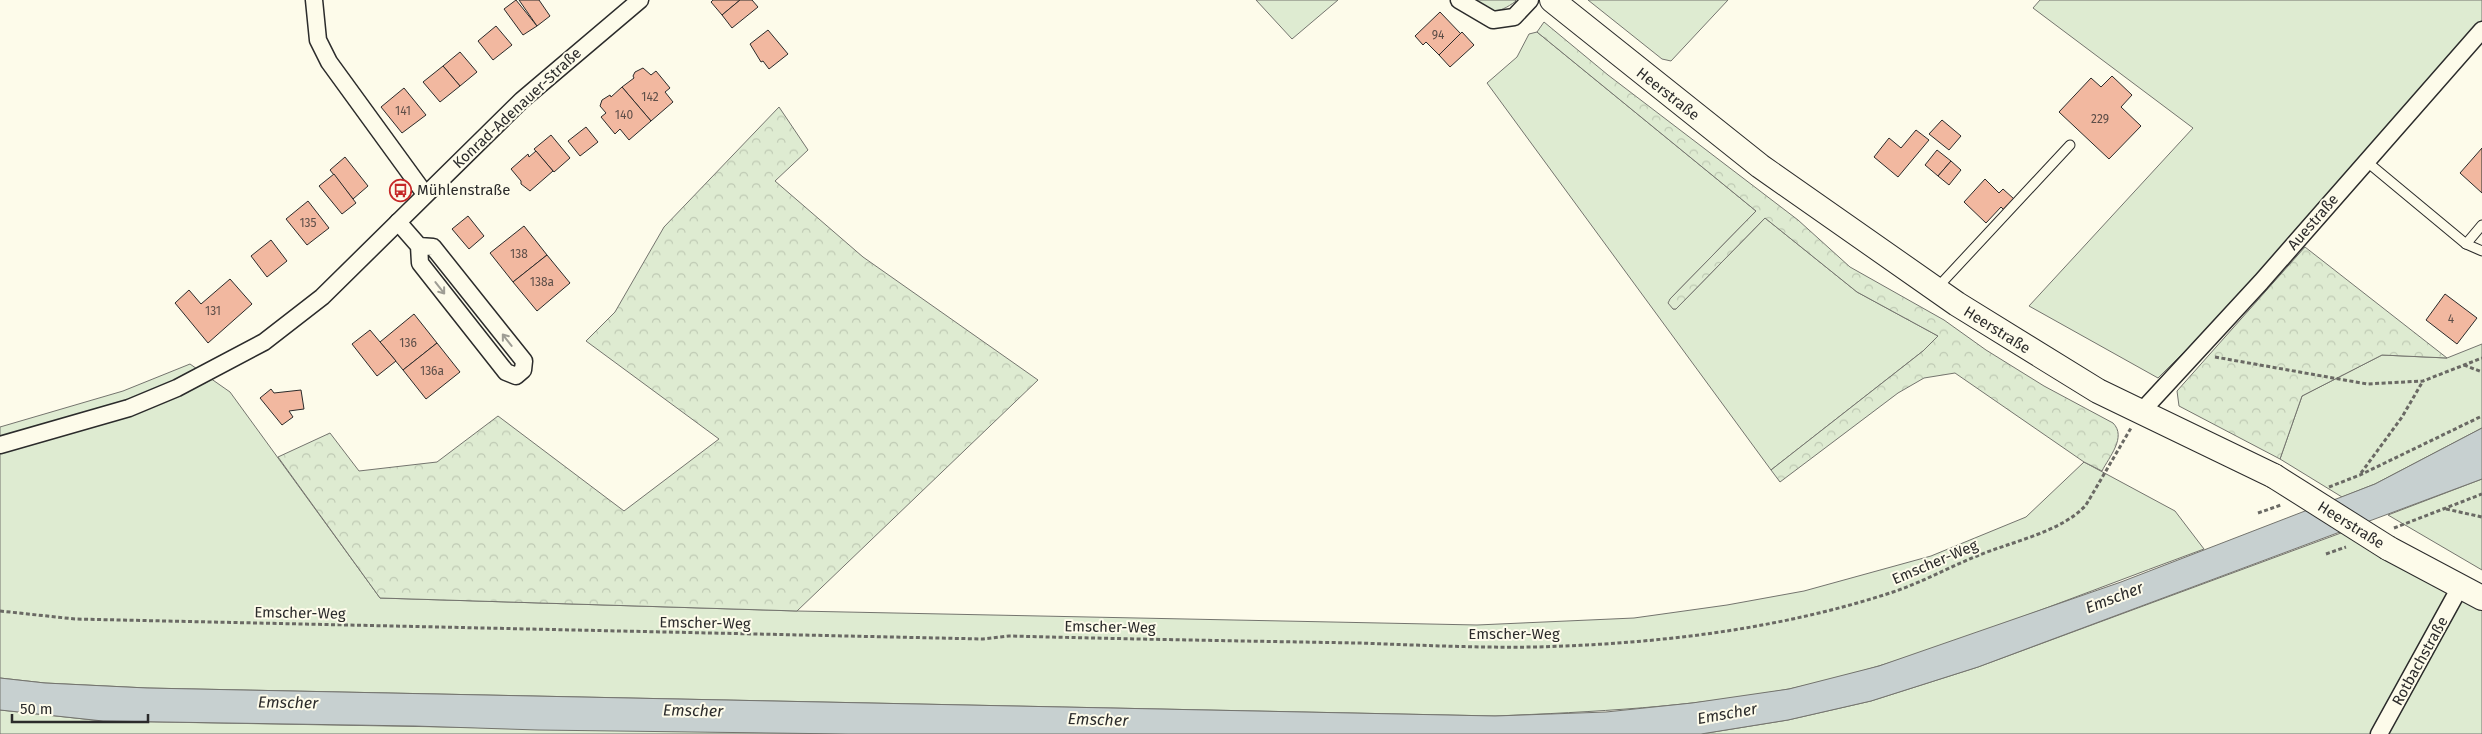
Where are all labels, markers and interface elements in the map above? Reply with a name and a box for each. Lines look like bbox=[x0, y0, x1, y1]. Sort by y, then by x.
house number: 94 bbox=[1432, 28, 1445, 42]
street label: Konrad-Adenauer-Straße bbox=[449, 44, 585, 172]
street label: Heerstraße bbox=[1633, 64, 1703, 124]
house number: 142 bbox=[641, 90, 659, 104]
house number: 141 bbox=[395, 104, 411, 118]
house number: 140 bbox=[615, 108, 633, 122]
house number: 229 bbox=[2091, 112, 2109, 126]
bus stop icon: Mühlenstraße bbox=[389, 178, 413, 202]
place label: Mühlenstraße bbox=[417, 181, 510, 199]
street label: Auestraße bbox=[2284, 190, 2342, 254]
house number: 135 bbox=[299, 216, 317, 230]
house number: 138 bbox=[510, 247, 528, 261]
house number: 138a bbox=[530, 275, 554, 289]
one-way arrow bbox=[434, 281, 445, 294]
street label: Heerstraße bbox=[1960, 302, 2034, 358]
house number: 131 bbox=[205, 304, 221, 318]
house number: 4 bbox=[2448, 312, 2455, 326]
one-way arrow bbox=[501, 334, 512, 347]
house number: 136 bbox=[399, 336, 417, 350]
house number: 136a bbox=[420, 364, 444, 378]
street label: Heerstraße bbox=[2314, 497, 2388, 553]
street label: Emscher-Weg bbox=[1889, 536, 1981, 588]
water label: Emscher bbox=[2083, 577, 2147, 617]
street label: Emscher-Weg bbox=[254, 603, 346, 623]
street label: Emscher-Weg bbox=[659, 613, 751, 633]
street label: Rotbachstraße bbox=[2388, 613, 2452, 709]
street label: Emscher-Weg bbox=[1064, 617, 1156, 637]
street label: Emscher-Weg bbox=[1468, 625, 1560, 643]
scale bar bbox=[12, 692, 149, 724]
water label: Emscher bbox=[258, 692, 319, 713]
water label: Emscher bbox=[1696, 699, 1759, 728]
text: 50 m bbox=[20, 700, 53, 718]
water label: Emscher bbox=[663, 700, 724, 721]
water label: Emscher bbox=[1067, 709, 1129, 730]

